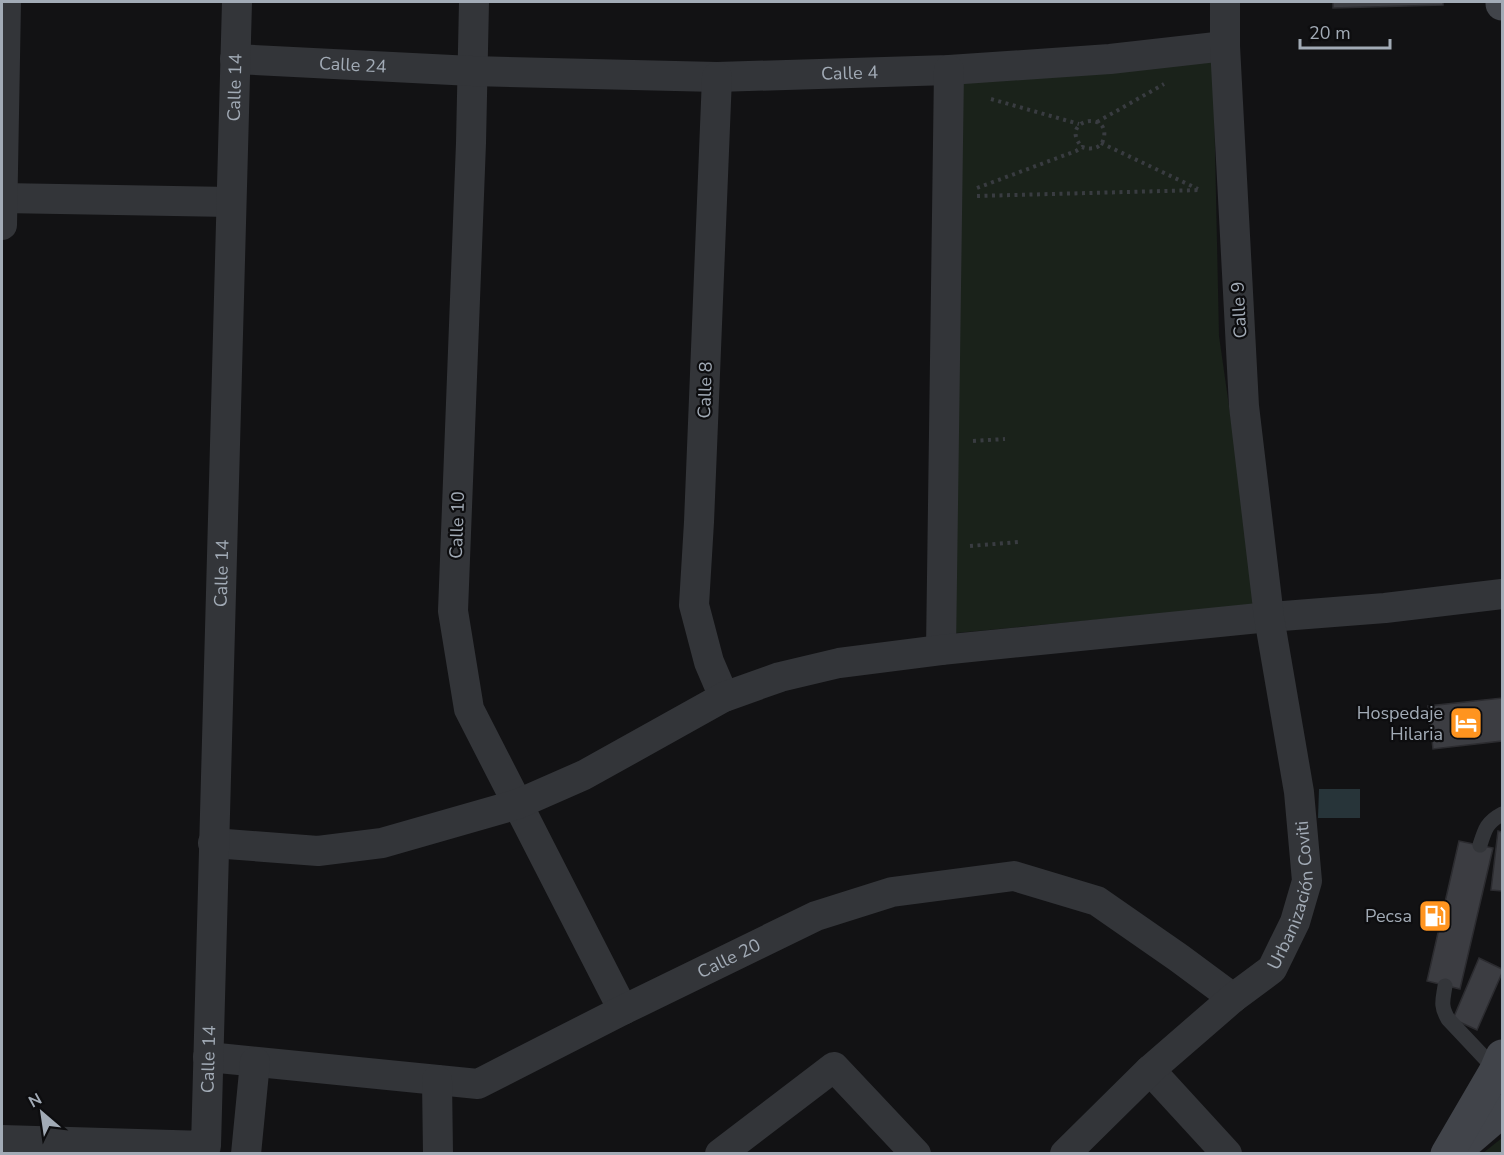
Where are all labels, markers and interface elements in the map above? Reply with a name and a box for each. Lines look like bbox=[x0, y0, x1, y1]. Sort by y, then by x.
scale bar bbox=[1300, 12, 1390, 50]
text: 20 m bbox=[1309, 21, 1351, 45]
street label: Calle 24 bbox=[318, 51, 387, 79]
street label: Calle 14 bbox=[222, 53, 248, 122]
street label: Calle 4 bbox=[821, 60, 879, 86]
street label: Calle 9 bbox=[1226, 281, 1252, 339]
street label: Calle 8 bbox=[692, 361, 718, 419]
street label: Calle 10 bbox=[444, 491, 470, 559]
street label: Calle 14 bbox=[209, 539, 234, 608]
place label: Hospedaje Hilaria bbox=[1357, 701, 1443, 746]
hotel icon: Hospedaje Hilaria bbox=[1448, 705, 1484, 741]
street label: Urbanización Coviti bbox=[1262, 820, 1319, 974]
fuel station icon: Pecsa bbox=[1417, 898, 1453, 934]
place label: Pecsa bbox=[1365, 904, 1412, 928]
street label: Calle 20 bbox=[693, 933, 765, 984]
street label: Calle 14 bbox=[195, 1025, 221, 1093]
north arrow bbox=[12, 1083, 72, 1143]
text: N bbox=[25, 1088, 46, 1113]

